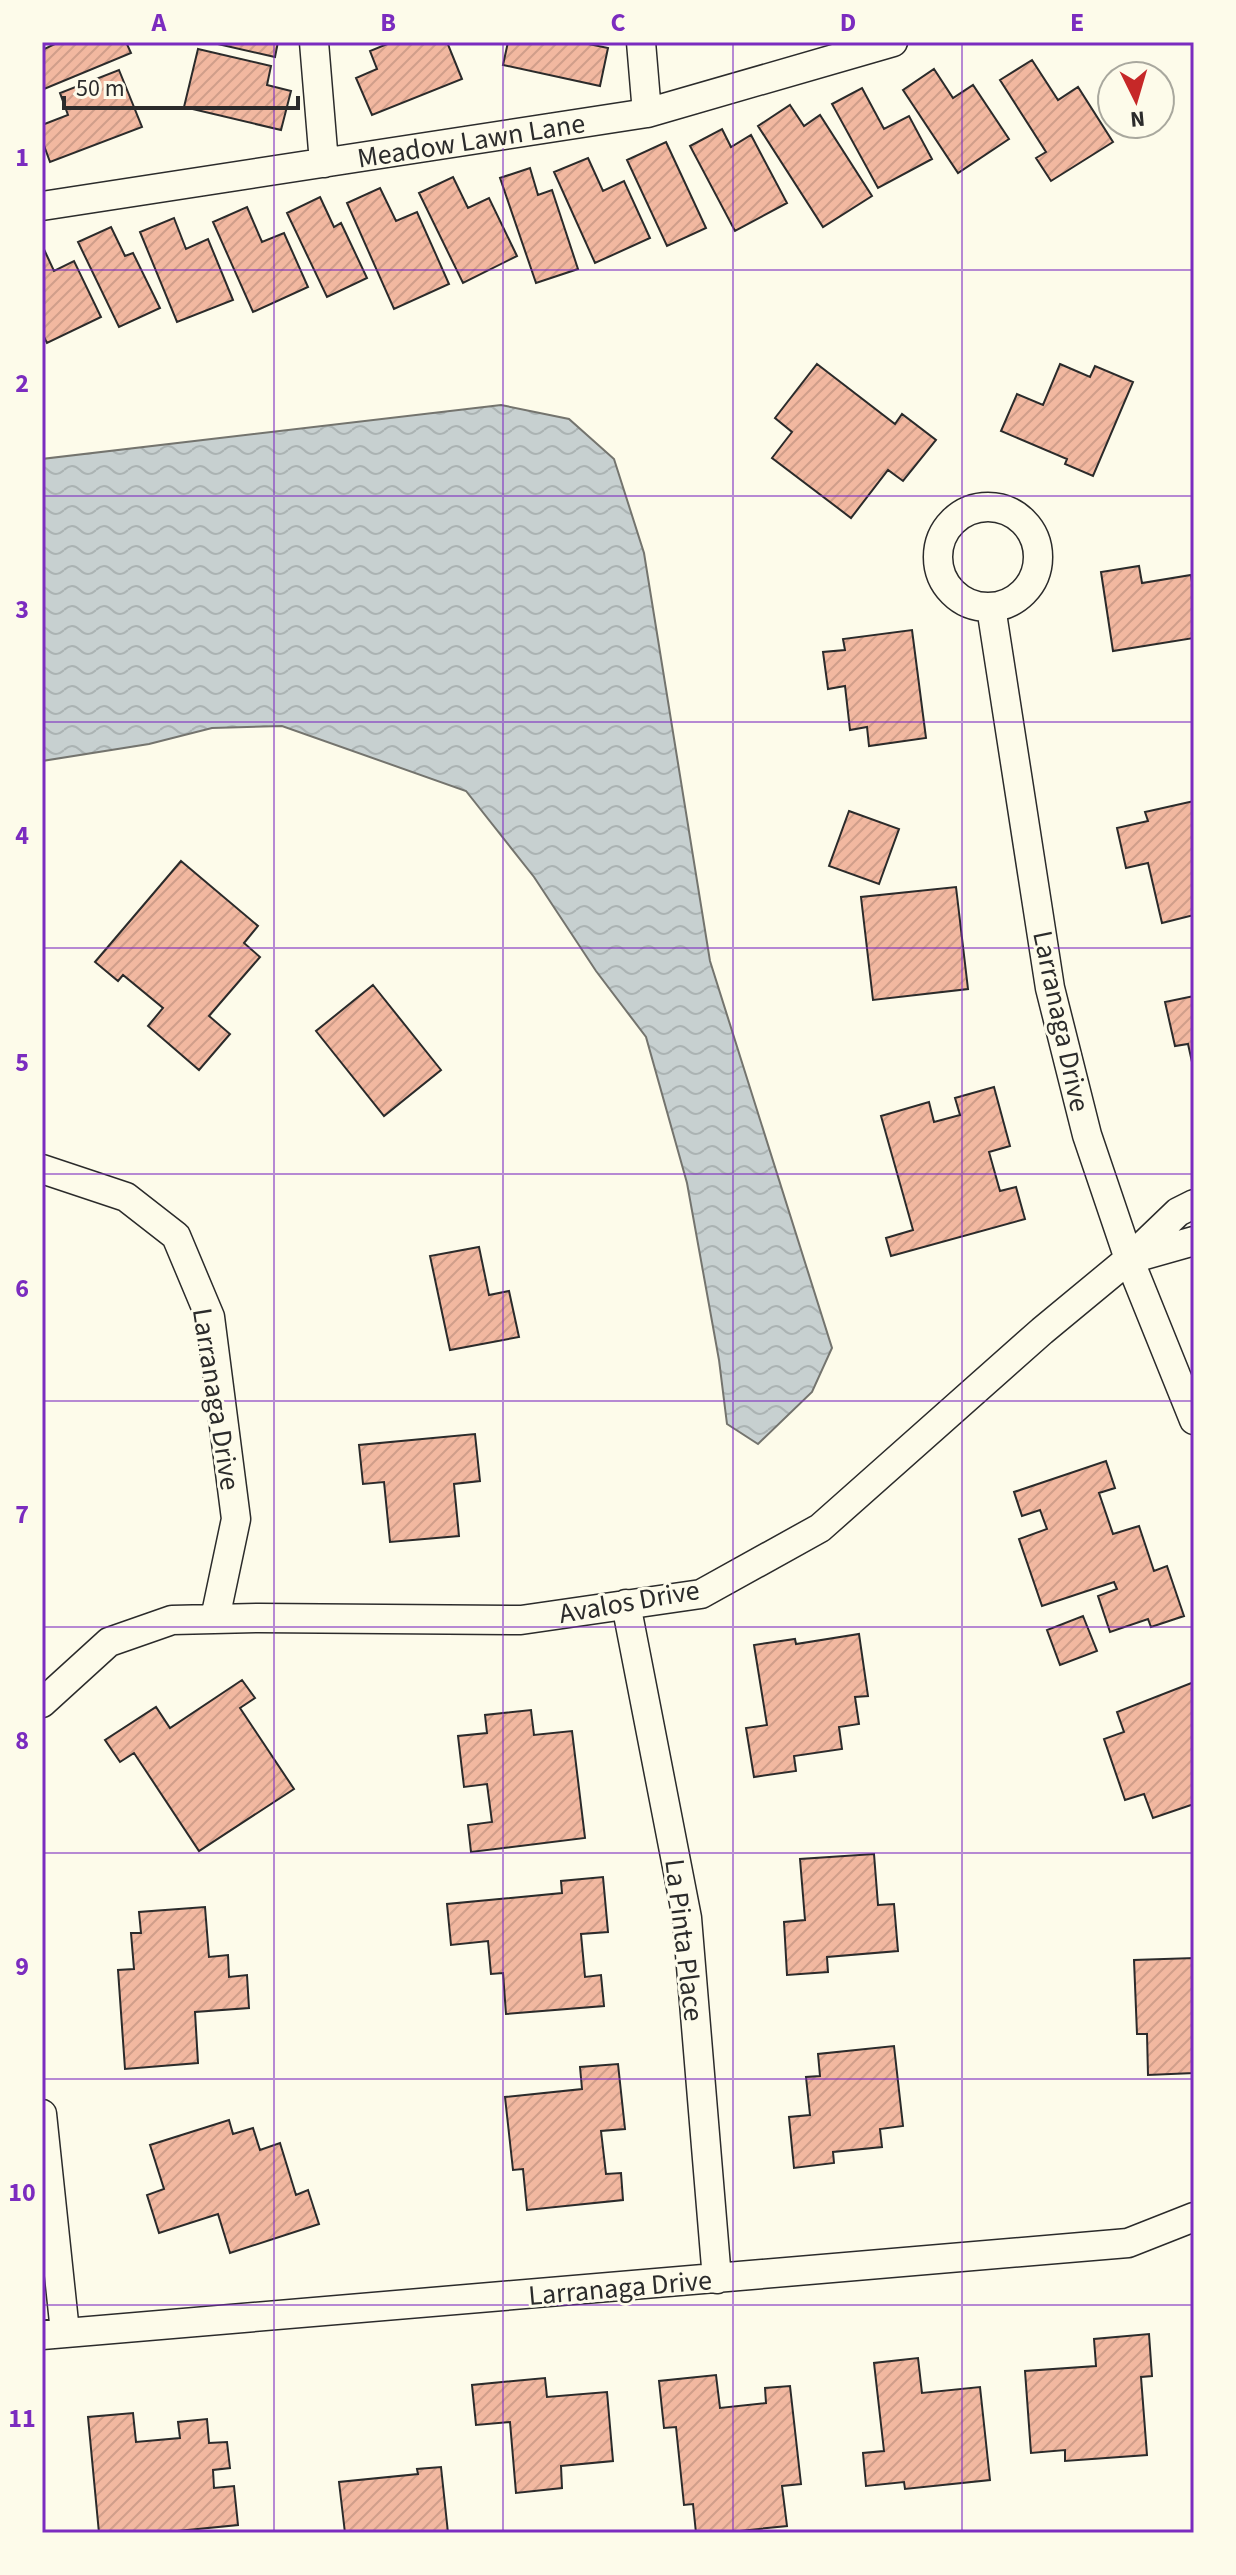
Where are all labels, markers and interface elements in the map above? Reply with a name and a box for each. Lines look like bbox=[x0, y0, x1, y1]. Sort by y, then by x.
text: A bbox=[151, 4, 168, 41]
text: B bbox=[380, 4, 396, 41]
text: C bbox=[610, 4, 626, 41]
text: D bbox=[840, 4, 856, 41]
text: E bbox=[1070, 4, 1084, 41]
scale bar bbox=[64, 60, 298, 110]
north arrow bbox=[1096, 60, 1176, 140]
text: 50 m bbox=[76, 71, 125, 106]
text: N bbox=[1129, 102, 1146, 136]
street label: Meadow Lawn Lane bbox=[354, 103, 588, 179]
text: 1 bbox=[15, 139, 29, 176]
text: 2 bbox=[15, 365, 29, 402]
text: 3 bbox=[15, 591, 29, 628]
text: 4 bbox=[15, 817, 29, 854]
street label: Larranaga Drive bbox=[1022, 927, 1100, 1115]
text: 5 bbox=[15, 1044, 29, 1081]
text: 6 bbox=[15, 1270, 29, 1307]
street label: Larranaga Drive bbox=[182, 1305, 250, 1493]
text: 7 bbox=[15, 1496, 29, 1533]
street label: Avalos Drive bbox=[556, 1570, 703, 1634]
text: 8 bbox=[15, 1722, 29, 1759]
street label: La Pinta Place bbox=[654, 1857, 714, 2024]
text: 9 bbox=[15, 1948, 29, 1985]
text: 10 bbox=[8, 2174, 36, 2211]
street label: Larranaga Drive bbox=[527, 2260, 714, 2316]
text: 11 bbox=[8, 2400, 36, 2437]

